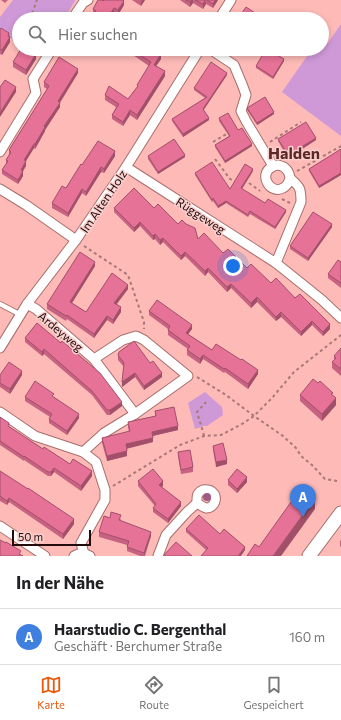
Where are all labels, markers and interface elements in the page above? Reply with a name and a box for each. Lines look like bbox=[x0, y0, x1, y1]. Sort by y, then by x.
search box bbox=[12, 12, 329, 56]
icon: search bbox=[26, 23, 48, 45]
text: Hier suchen bbox=[58, 25, 138, 43]
district label: Halden bbox=[268, 143, 320, 162]
street label: Im Alten Holz bbox=[77, 167, 129, 235]
street label: Rüggeweg bbox=[174, 194, 229, 236]
your location bbox=[223, 256, 243, 276]
street label: Ardeyweg bbox=[36, 308, 87, 354]
pin: A bbox=[290, 484, 316, 517]
scale bar bbox=[12, 528, 91, 547]
text: 50 m bbox=[18, 530, 43, 543]
text: In der Nähe bbox=[16, 572, 104, 593]
text: Haarstudio C. Bergenthal bbox=[54, 620, 226, 638]
text: A bbox=[24, 629, 34, 645]
text: 160 m bbox=[289, 629, 325, 645]
text: Geschäft · Berchumer Straße bbox=[54, 638, 222, 654]
tab: Karte bbox=[37, 674, 65, 711]
tab: Route bbox=[139, 674, 169, 711]
tab: Gespeichert bbox=[243, 674, 304, 711]

